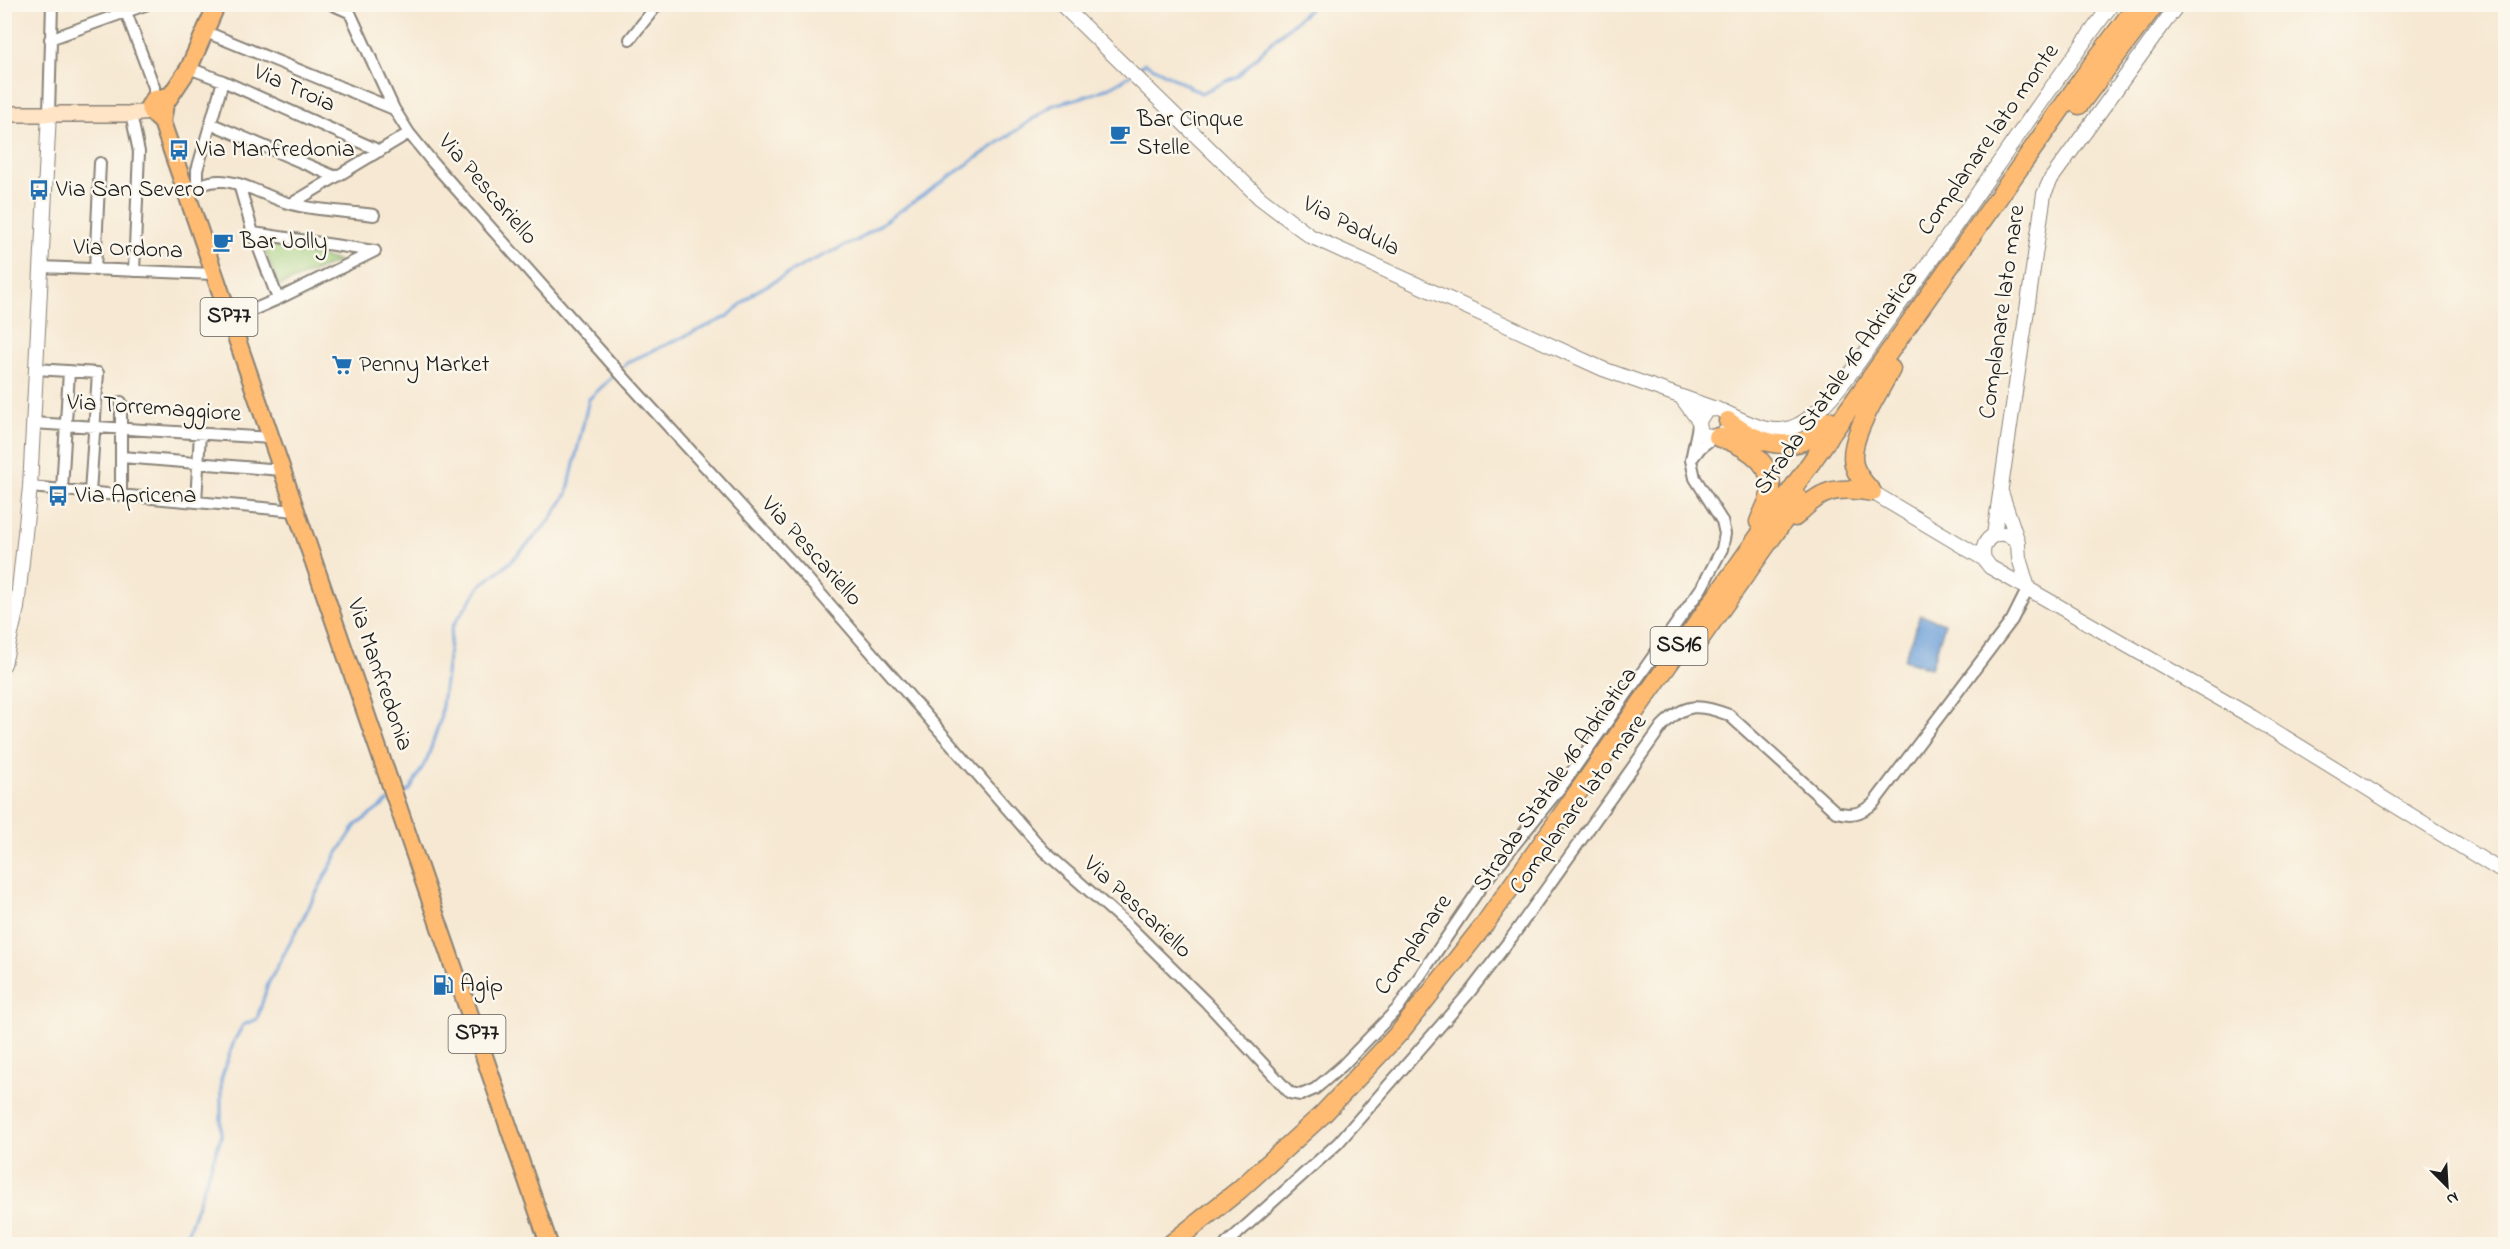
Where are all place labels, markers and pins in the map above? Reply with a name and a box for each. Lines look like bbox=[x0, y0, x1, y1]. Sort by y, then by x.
place label: Bar Cinque Stelle bbox=[1136, 103, 1244, 166]
cafe icon: Bar Cinque Stelle bbox=[1108, 122, 1132, 146]
place label: Via Manfredonia bbox=[195, 133, 355, 168]
bus stop icon: Via Manfredonia bbox=[167, 138, 191, 162]
place label: Via San Severo bbox=[55, 173, 205, 208]
bus stop icon: Via San Severo bbox=[27, 178, 51, 202]
place label: Bar Jolly bbox=[239, 225, 327, 261]
cafe icon: Bar Jolly bbox=[211, 230, 235, 254]
place label: Penny Market bbox=[359, 348, 490, 384]
supermarket icon: Penny Market bbox=[330, 353, 354, 377]
place label: Via Apricena bbox=[74, 479, 197, 514]
bus stop icon: Via Apricena bbox=[46, 484, 70, 508]
place label: Agip bbox=[460, 968, 503, 1003]
fuel station icon: Agip bbox=[431, 973, 455, 997]

